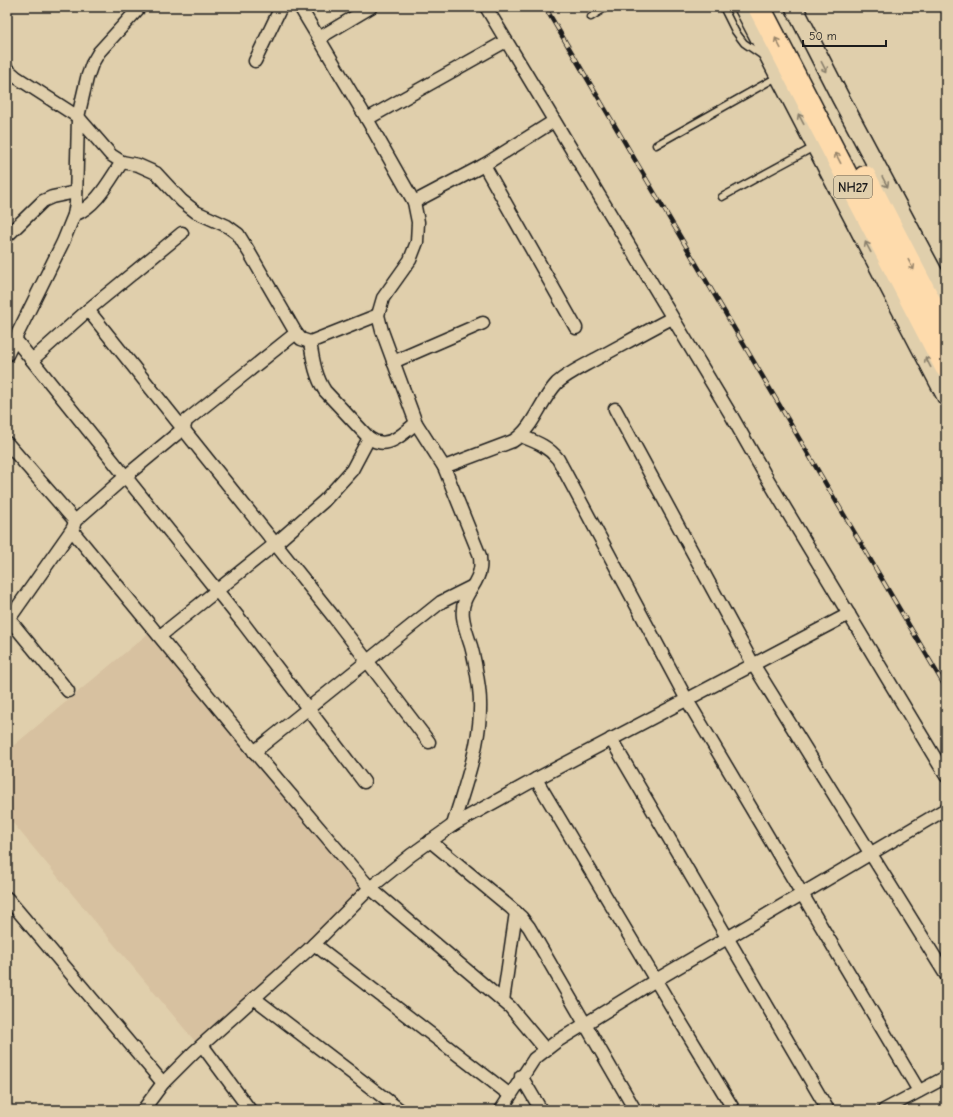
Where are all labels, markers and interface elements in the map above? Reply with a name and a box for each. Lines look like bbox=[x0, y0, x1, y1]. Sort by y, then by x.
scale bar bbox=[803, 22, 886, 48]
text: 50 m bbox=[809, 29, 837, 43]
one-way arrow bbox=[773, 37, 781, 49]
one-way arrow bbox=[821, 60, 829, 72]
one-way arrow bbox=[797, 113, 804, 125]
one-way arrow bbox=[833, 152, 841, 164]
one-way arrow bbox=[882, 175, 890, 187]
road number: NH27 bbox=[834, 176, 872, 198]
one-way arrow bbox=[864, 241, 871, 253]
one-way arrow bbox=[907, 259, 915, 271]
one-way arrow bbox=[924, 356, 931, 368]

